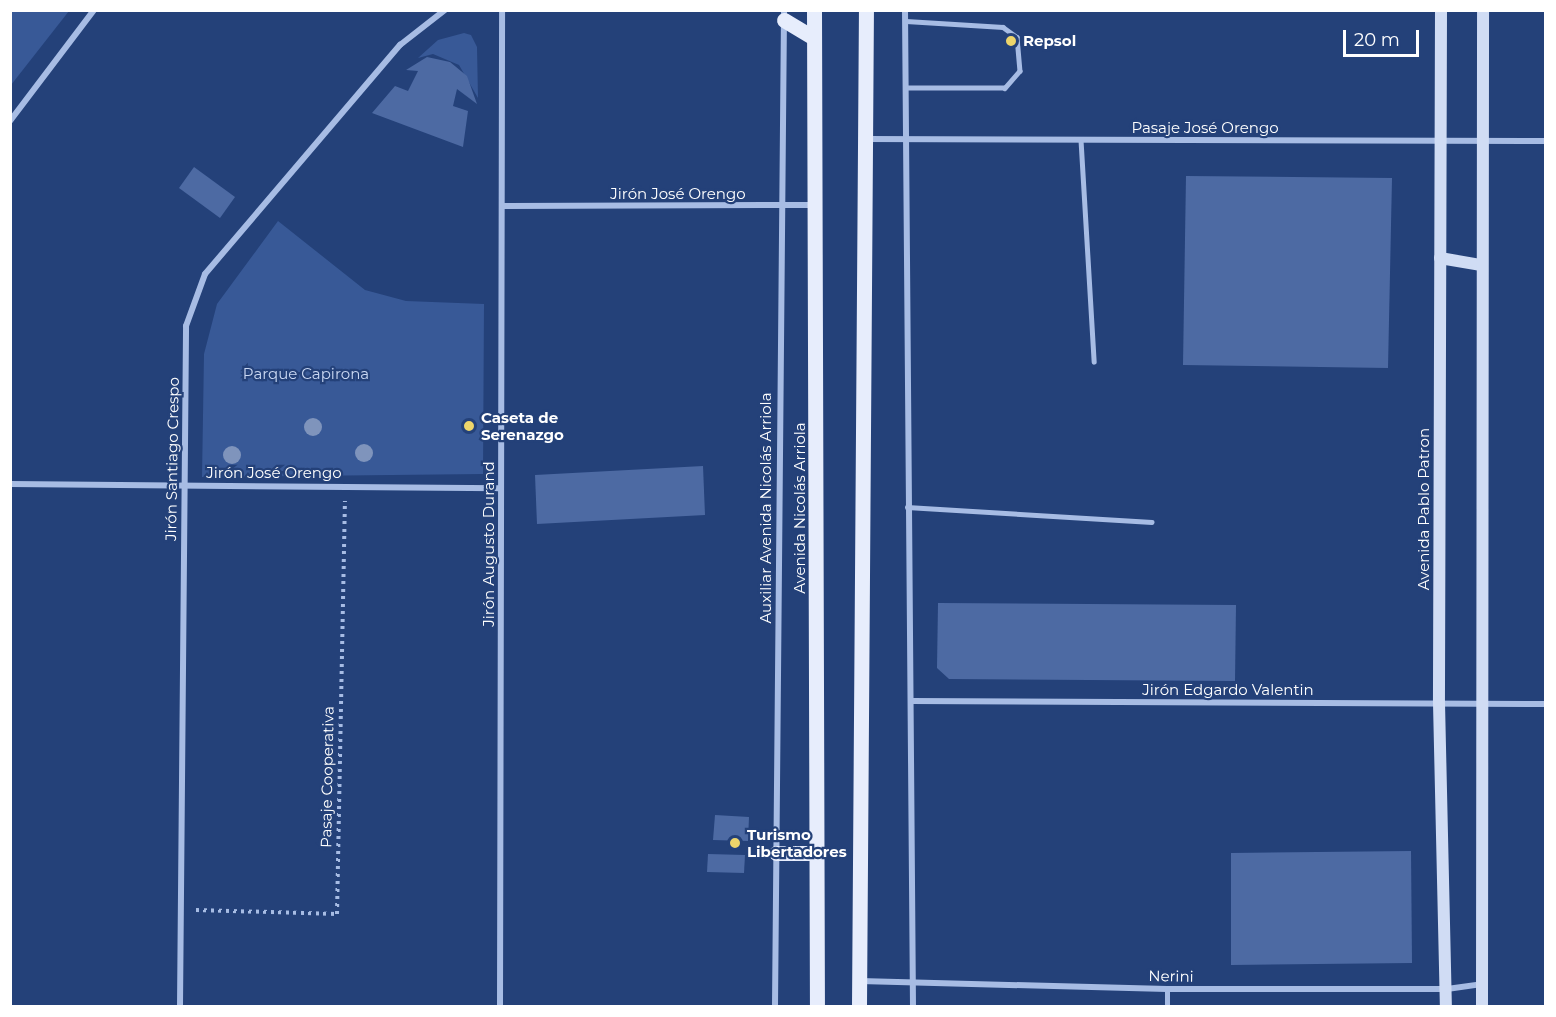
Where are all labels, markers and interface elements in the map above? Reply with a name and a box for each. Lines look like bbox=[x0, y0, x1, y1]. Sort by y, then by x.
scale bar bbox=[1346, 18, 1422, 56]
text: 20 m bbox=[1354, 29, 1400, 51]
place label: Repsol bbox=[1023, 32, 1076, 50]
marker: Repsol bbox=[1004, 34, 1018, 48]
street label: Pasaje José Orengo bbox=[1131, 119, 1279, 137]
street label: Jirón José Orengo bbox=[610, 185, 746, 203]
park label: Parque Capirona bbox=[243, 365, 369, 383]
street label: Jirón Santiago Crespo bbox=[162, 377, 182, 541]
street label: Auxiliar Avenida Nicolás Arriola bbox=[757, 392, 775, 624]
place label: Caseta de Serenazgo bbox=[481, 408, 564, 443]
marker: Caseta de Serenazgo bbox=[462, 419, 476, 433]
street label: Avenida Nicolás Arriola bbox=[791, 422, 809, 594]
street label: Avenida Pablo Patron bbox=[1415, 428, 1433, 590]
street label: Jirón Augusto Durand bbox=[480, 461, 498, 627]
street label: Jirón José Orengo bbox=[206, 464, 342, 482]
street label: Jirón Edgardo Valentin bbox=[1142, 681, 1314, 699]
street label: Pasaje Cooperativa bbox=[317, 706, 337, 848]
place label: Turismo Libertadores bbox=[747, 825, 847, 860]
marker: Turismo Libertadores bbox=[728, 836, 742, 850]
street label: Nerini bbox=[1148, 967, 1194, 985]

